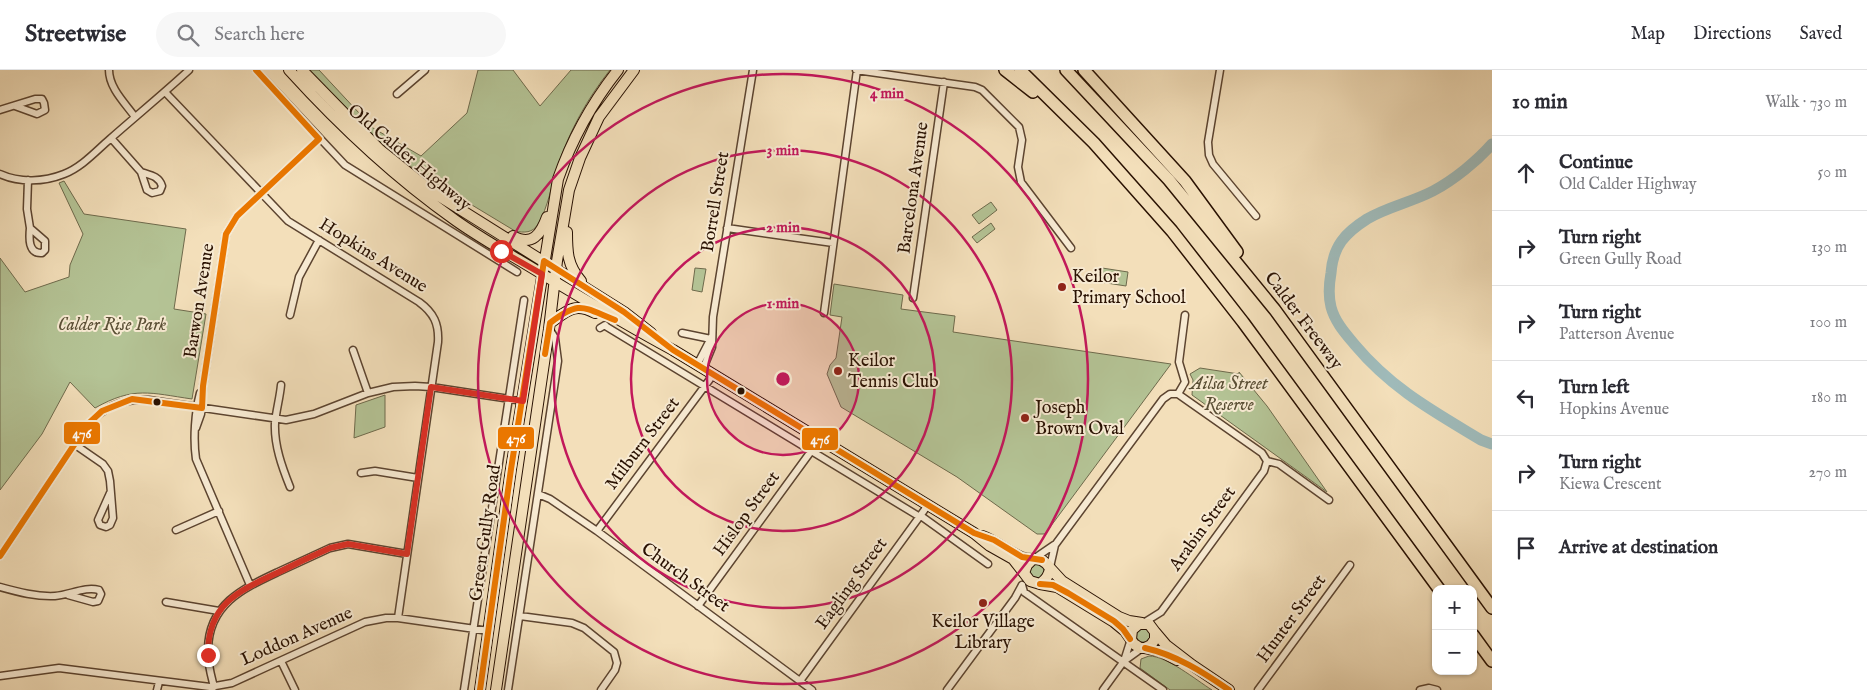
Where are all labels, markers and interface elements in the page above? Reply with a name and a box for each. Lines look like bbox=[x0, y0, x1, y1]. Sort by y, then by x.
search box bbox=[156, 12, 506, 57]
text: Streetwise bbox=[25, 19, 126, 50]
icon: search bbox=[174, 21, 202, 49]
text: Search here bbox=[214, 23, 305, 47]
text: Map bbox=[1631, 23, 1665, 46]
text: Directions bbox=[1693, 23, 1771, 46]
text: Saved bbox=[1799, 23, 1842, 46]
text: 4 min bbox=[870, 84, 904, 103]
text: 10 min bbox=[1512, 89, 1568, 116]
text: Walk · 730 m bbox=[1765, 93, 1847, 113]
street label: Old Calder Highway bbox=[342, 99, 476, 217]
street label: Barcelona Avenue bbox=[893, 121, 935, 255]
text: 3 min bbox=[767, 141, 799, 160]
street label: Borrell Street bbox=[697, 150, 735, 254]
text: Continue bbox=[1559, 151, 1633, 175]
icon: ahead bbox=[1512, 159, 1540, 187]
text: 50 m bbox=[1818, 163, 1847, 183]
text: Old Calder Highway bbox=[1559, 175, 1697, 195]
street label: Hopkins Avenue bbox=[314, 213, 432, 299]
text: 2 min bbox=[766, 218, 800, 237]
text: Turn right bbox=[1559, 226, 1641, 250]
icon: right bbox=[1512, 234, 1540, 262]
text: 130 m bbox=[1811, 238, 1847, 258]
route start bbox=[490, 240, 513, 263]
street label: Barwon Avenue bbox=[180, 242, 220, 360]
text: Green Gully Road bbox=[1559, 250, 1681, 270]
place label: Keilor Primary School bbox=[1072, 266, 1186, 310]
street label: Calder Freeway bbox=[1259, 268, 1347, 375]
marker: Keilor Primary School bbox=[1056, 281, 1068, 293]
text: 1 min bbox=[767, 294, 799, 313]
text: Turn right bbox=[1559, 301, 1641, 325]
icon: right bbox=[1512, 309, 1540, 337]
text: 100 m bbox=[1810, 313, 1847, 333]
park label: Calder Rise Park bbox=[58, 314, 166, 337]
text: Patterson Avenue bbox=[1559, 325, 1674, 345]
place label: Keilor Tennis Club bbox=[848, 350, 939, 394]
marker: Keilor Tennis Club bbox=[832, 365, 844, 377]
centre of rings bbox=[774, 370, 792, 388]
park label: Ailsa Street Reserve bbox=[1188, 373, 1269, 417]
text: Turn left bbox=[1559, 376, 1630, 400]
icon: left bbox=[1512, 384, 1540, 412]
unlabelled marker bbox=[736, 386, 746, 396]
text: 180 m bbox=[1811, 388, 1847, 408]
street label: Milburn Street bbox=[601, 393, 685, 495]
unlabelled marker bbox=[152, 397, 162, 407]
place label: Joseph Brown Oval bbox=[1033, 397, 1124, 441]
text: Hopkins Avenue bbox=[1559, 400, 1669, 420]
marker: Joseph Brown Oval bbox=[1019, 412, 1031, 424]
line badge: 476 bbox=[63, 421, 101, 445]
text: 476 bbox=[73, 425, 93, 443]
line badge: 476 bbox=[497, 426, 535, 450]
line badge: 476 bbox=[801, 427, 839, 451]
text: 476 bbox=[507, 430, 527, 448]
text: 476 bbox=[811, 431, 831, 449]
text: Turn right bbox=[1559, 451, 1641, 475]
icon: right bbox=[1512, 459, 1540, 487]
street label: Green Gully Road bbox=[465, 463, 507, 603]
text: 270 m bbox=[1808, 463, 1847, 483]
street label: Hislop Street bbox=[708, 467, 786, 561]
text: Kiewa Crescent bbox=[1559, 475, 1661, 495]
street label: Arabin Street bbox=[1164, 482, 1241, 577]
street label: Eagling Street bbox=[811, 534, 893, 634]
icon: arrive bbox=[1512, 534, 1540, 562]
text: Arrive at destination bbox=[1559, 536, 1718, 560]
street label: Church Street bbox=[636, 538, 734, 618]
street label: Hunter Street bbox=[1252, 570, 1332, 668]
map controls bbox=[1432, 585, 1477, 675]
button: + bbox=[1432, 585, 1477, 630]
marker: Keilor Village Library bbox=[977, 597, 989, 609]
street label: Loddon Avenue bbox=[237, 602, 357, 672]
place label: Keilor Village Library bbox=[931, 611, 1035, 655]
button: − bbox=[1432, 630, 1477, 675]
route end bbox=[197, 644, 220, 667]

